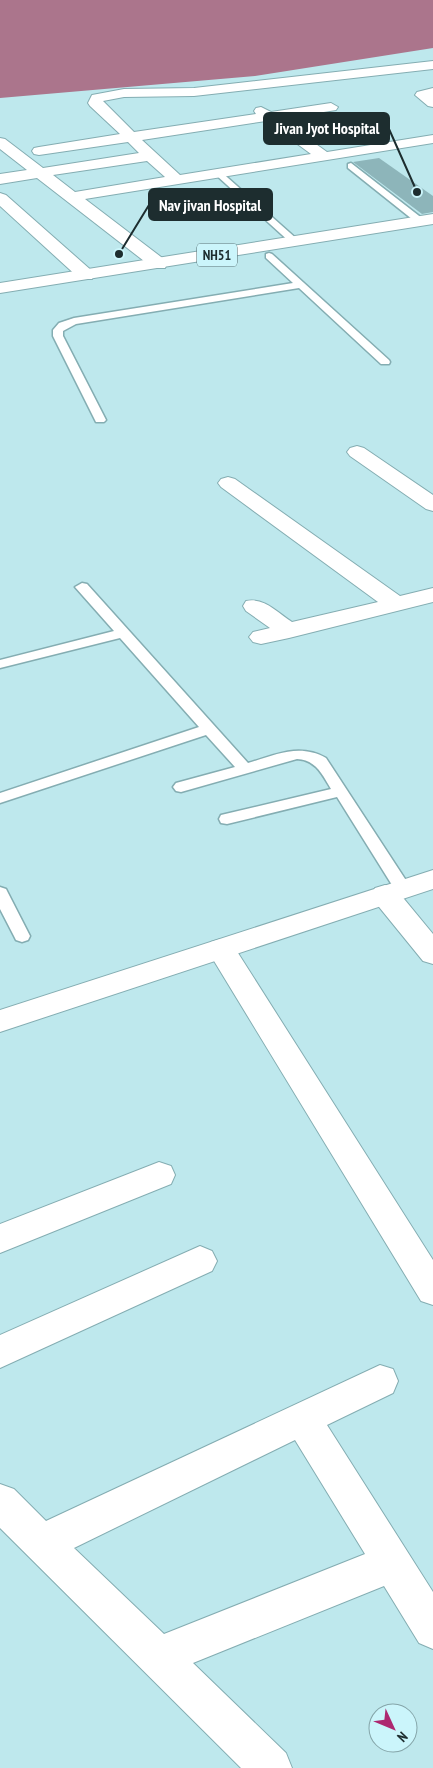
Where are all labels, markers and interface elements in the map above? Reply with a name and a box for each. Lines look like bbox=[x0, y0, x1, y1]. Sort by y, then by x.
callout: Jivan Jyot Hospital bbox=[264, 113, 389, 144]
text: Jivan Jyot Hospital bbox=[274, 118, 380, 138]
callout: Nav jivan Hospital bbox=[149, 189, 272, 220]
text: Nav jivan Hospital bbox=[159, 195, 261, 215]
road number: NH51 bbox=[197, 244, 237, 266]
north arrow bbox=[368, 1703, 418, 1753]
text: N bbox=[393, 1728, 411, 1746]

